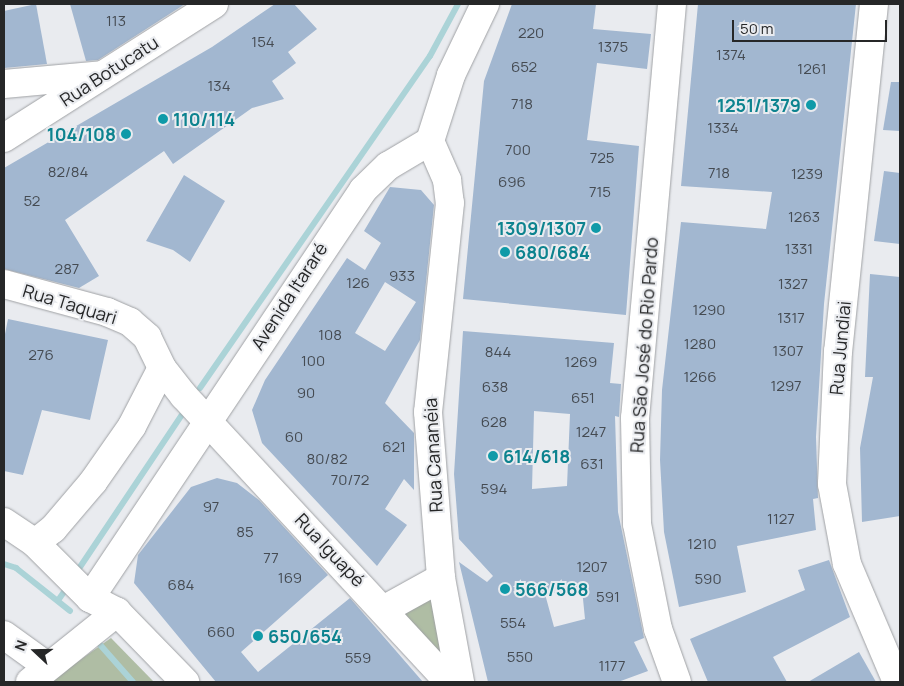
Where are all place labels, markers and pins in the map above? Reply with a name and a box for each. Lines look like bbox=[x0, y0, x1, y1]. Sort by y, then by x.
place label: 1251/1379 bbox=[717, 94, 801, 116]
marker: 1251/1379 bbox=[805, 99, 817, 111]
place label: 110/114 bbox=[173, 108, 235, 130]
marker: 110/114 bbox=[157, 113, 169, 125]
place label: 104/108 bbox=[47, 123, 116, 145]
marker: 104/108 bbox=[120, 128, 132, 140]
place label: 1309/1307 bbox=[497, 217, 586, 239]
marker: 1309/1307 bbox=[590, 222, 602, 234]
place label: 680/684 bbox=[515, 241, 590, 263]
marker: 680/684 bbox=[499, 246, 511, 258]
place label: 614/618 bbox=[503, 445, 570, 467]
marker: 614/618 bbox=[487, 450, 499, 462]
place label: 566/568 bbox=[515, 578, 588, 600]
marker: 566/568 bbox=[499, 583, 511, 595]
place label: 650/654 bbox=[268, 625, 342, 647]
marker: 650/654 bbox=[252, 630, 264, 642]

